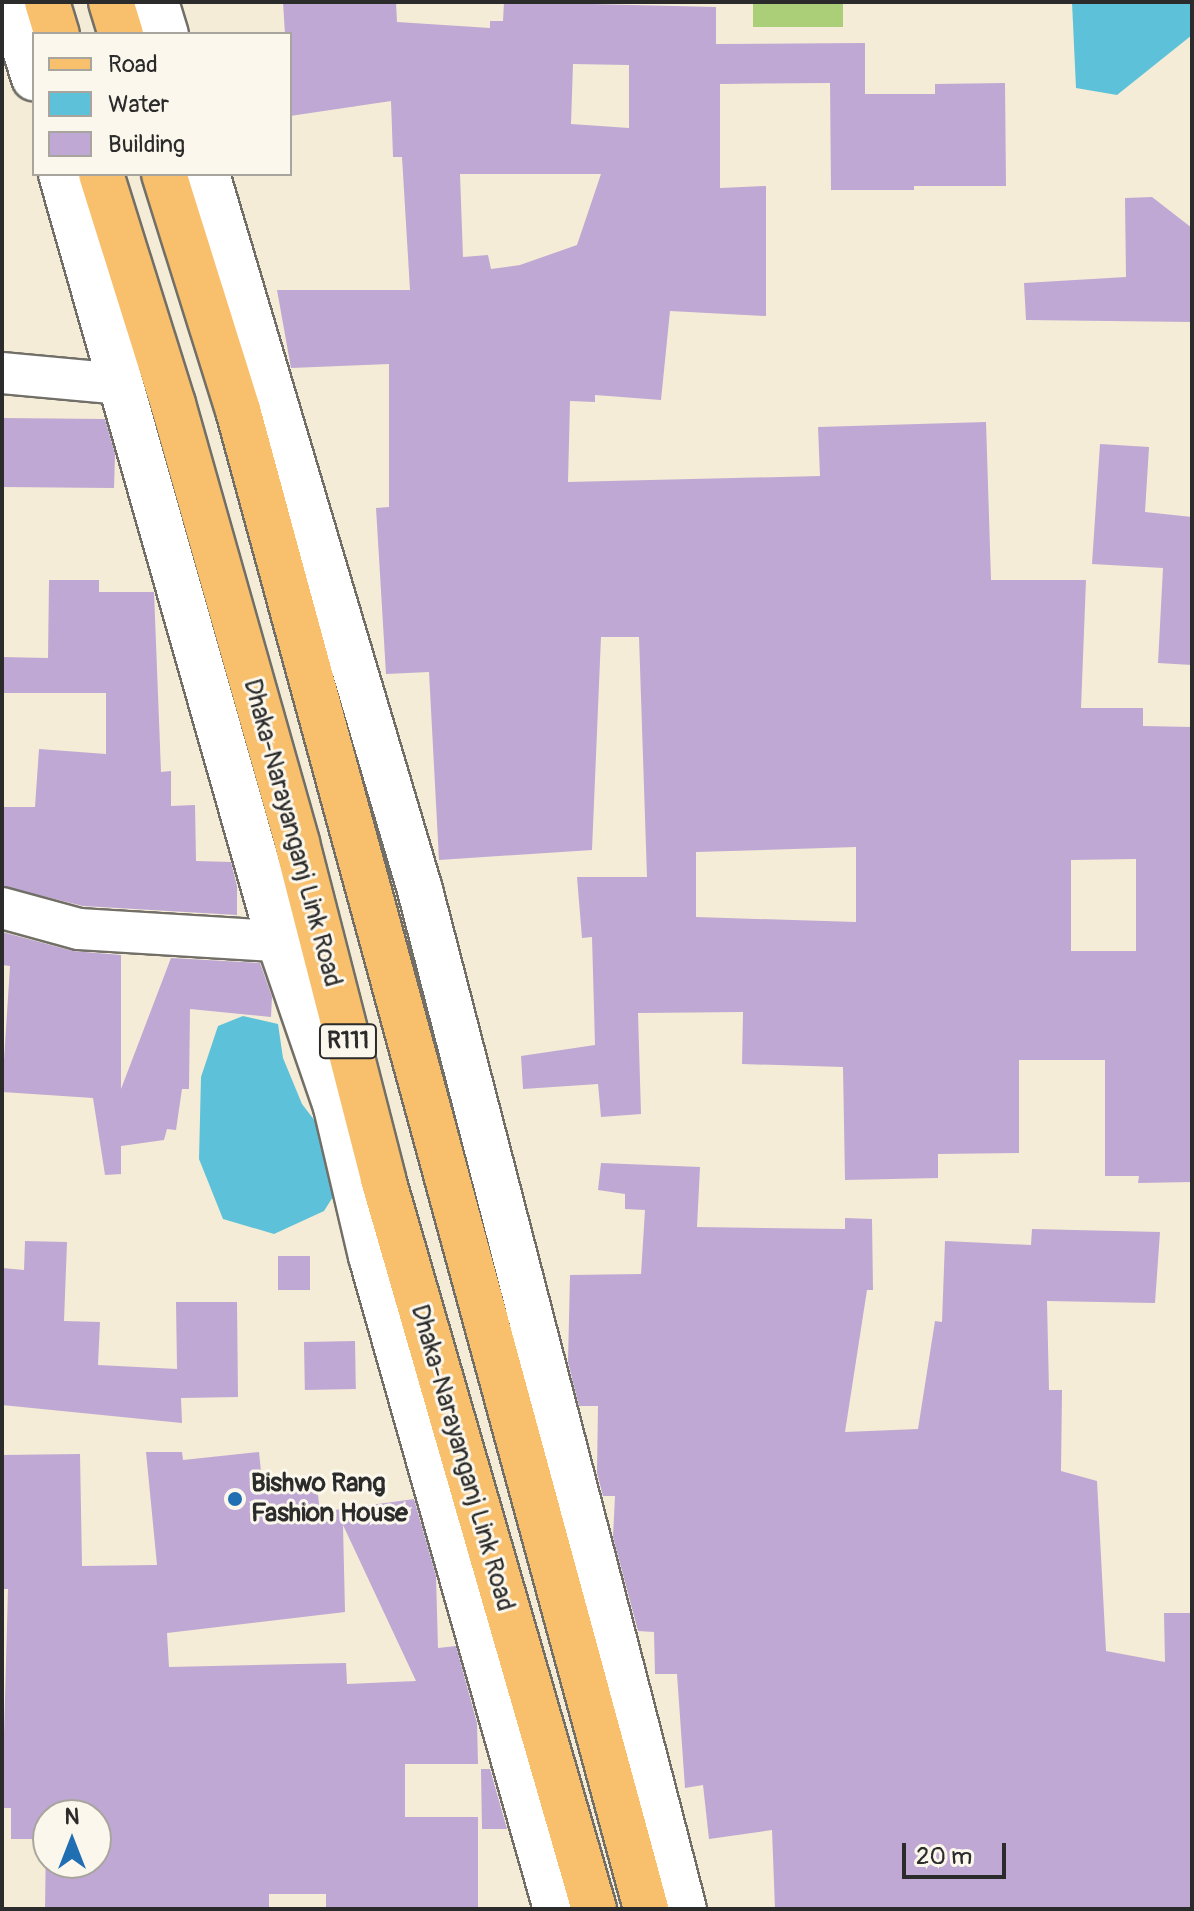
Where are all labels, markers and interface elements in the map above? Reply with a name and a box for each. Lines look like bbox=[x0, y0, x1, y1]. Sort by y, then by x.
legend bbox=[32, 32, 292, 176]
text: Road bbox=[108, 50, 158, 79]
text: Water bbox=[108, 90, 169, 119]
text: Building bbox=[108, 130, 185, 159]
street label: Dhaka-Narayanganj Link Road bbox=[236, 676, 348, 990]
road number: R111 bbox=[318, 1021, 378, 1061]
street label: Dhaka-Narayanganj Link Road bbox=[403, 1301, 521, 1615]
place label: Bishwo Rang Fashion House bbox=[251, 1468, 408, 1530]
marker: Bishwo Rang Fashion House bbox=[226, 1490, 244, 1508]
north arrow bbox=[32, 1799, 112, 1879]
text: N bbox=[65, 1803, 79, 1831]
scale bar bbox=[906, 1827, 1010, 1877]
text: 20 m bbox=[916, 1842, 972, 1871]

